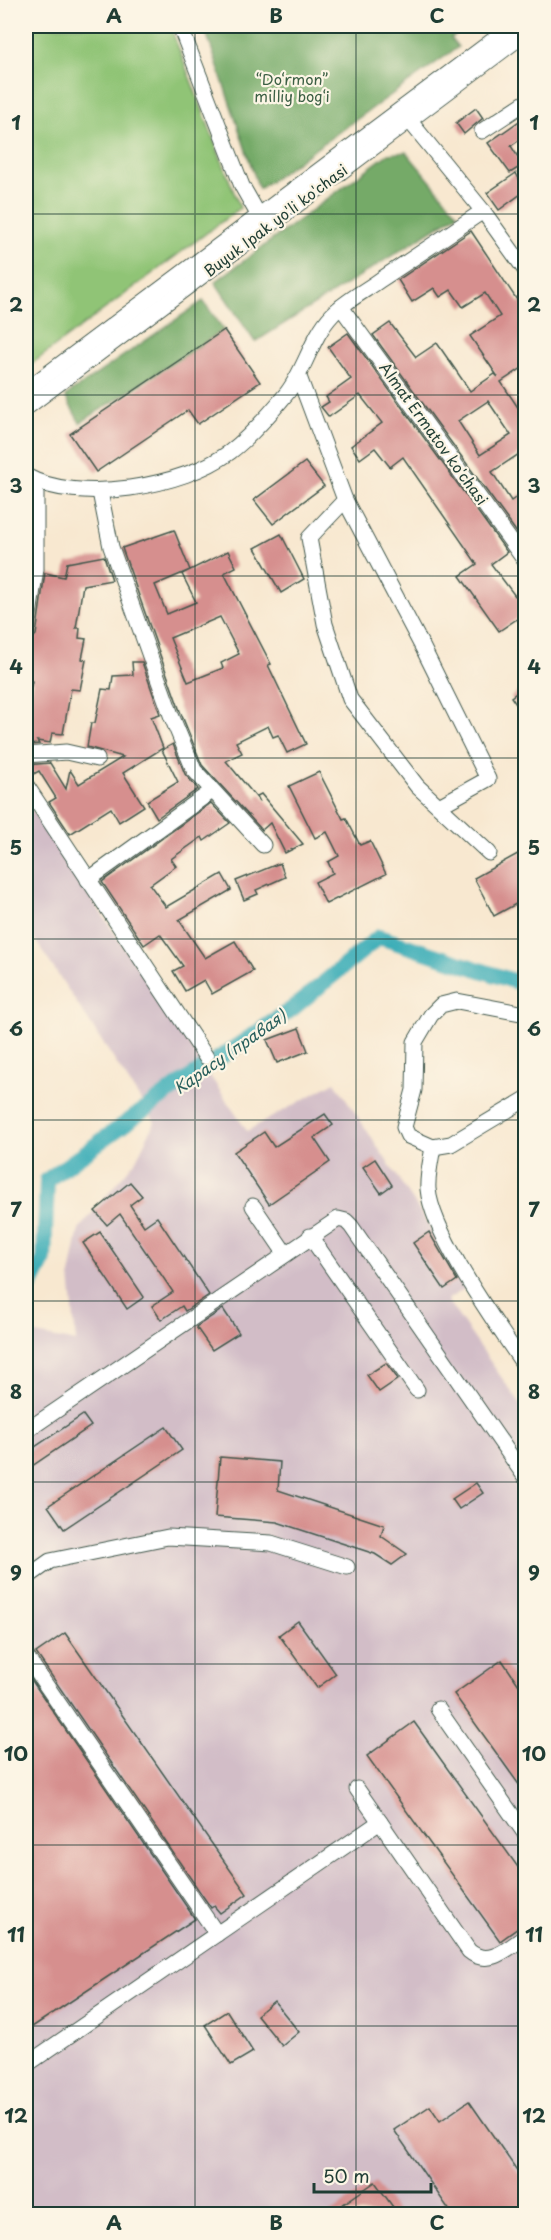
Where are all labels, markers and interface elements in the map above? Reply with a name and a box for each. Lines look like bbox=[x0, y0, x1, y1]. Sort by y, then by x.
text: A bbox=[106, 0, 122, 30]
text: B bbox=[269, 0, 283, 30]
text: C bbox=[429, 0, 445, 30]
park label: “Do‘rmon” milliy bog‘i bbox=[254, 67, 330, 107]
text: 1 bbox=[11, 107, 21, 137]
text: 1 bbox=[529, 107, 539, 137]
street label: Buyuk Ipak yo'li ko'chasi bbox=[198, 158, 352, 282]
text: 2 bbox=[9, 289, 23, 319]
text: 2 bbox=[527, 289, 541, 319]
street label: Almat Ermatov ko'chasi bbox=[374, 357, 494, 509]
text: 3 bbox=[9, 470, 23, 500]
text: 3 bbox=[527, 470, 541, 500]
text: 4 bbox=[9, 651, 23, 681]
text: 4 bbox=[527, 651, 541, 681]
text: 5 bbox=[10, 832, 22, 862]
text: 5 bbox=[528, 832, 540, 862]
water label: Карасу (правая) bbox=[168, 1003, 291, 1099]
text: 6 bbox=[9, 1013, 23, 1043]
text: 6 bbox=[527, 1013, 541, 1043]
text: 7 bbox=[10, 1194, 22, 1224]
text: 7 bbox=[528, 1194, 540, 1224]
text: 8 bbox=[10, 1376, 22, 1406]
text: 8 bbox=[528, 1376, 540, 1406]
text: 9 bbox=[10, 1557, 22, 1587]
text: 9 bbox=[528, 1557, 540, 1587]
text: 10 bbox=[4, 1738, 28, 1768]
text: 10 bbox=[522, 1738, 546, 1768]
text: 11 bbox=[7, 1919, 25, 1949]
text: 11 bbox=[525, 1919, 543, 1949]
text: 12 bbox=[4, 2100, 28, 2130]
text: 12 bbox=[522, 2100, 546, 2130]
scale bar bbox=[314, 2156, 431, 2194]
text: 50 m bbox=[323, 2162, 370, 2189]
text: A bbox=[106, 2207, 122, 2237]
text: B bbox=[269, 2207, 283, 2237]
text: C bbox=[429, 2207, 445, 2237]

